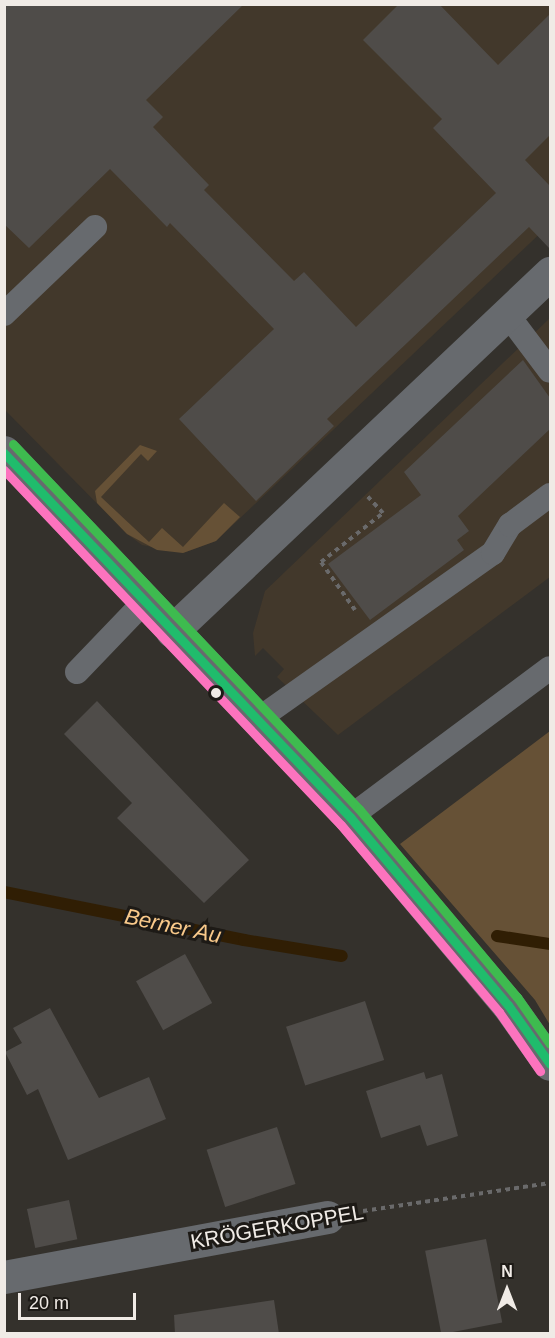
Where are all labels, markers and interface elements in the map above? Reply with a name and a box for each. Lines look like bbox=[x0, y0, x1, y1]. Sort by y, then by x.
unlabelled marker bbox=[210, 687, 222, 699]
water label: Berner Au bbox=[122, 903, 224, 949]
street label: KRÖGERKOPPEL bbox=[189, 1199, 365, 1255]
north arrow bbox=[477, 1260, 537, 1320]
text: N bbox=[501, 1263, 513, 1280]
scale bar bbox=[21, 1281, 140, 1319]
text: 20 m bbox=[29, 1293, 69, 1313]

